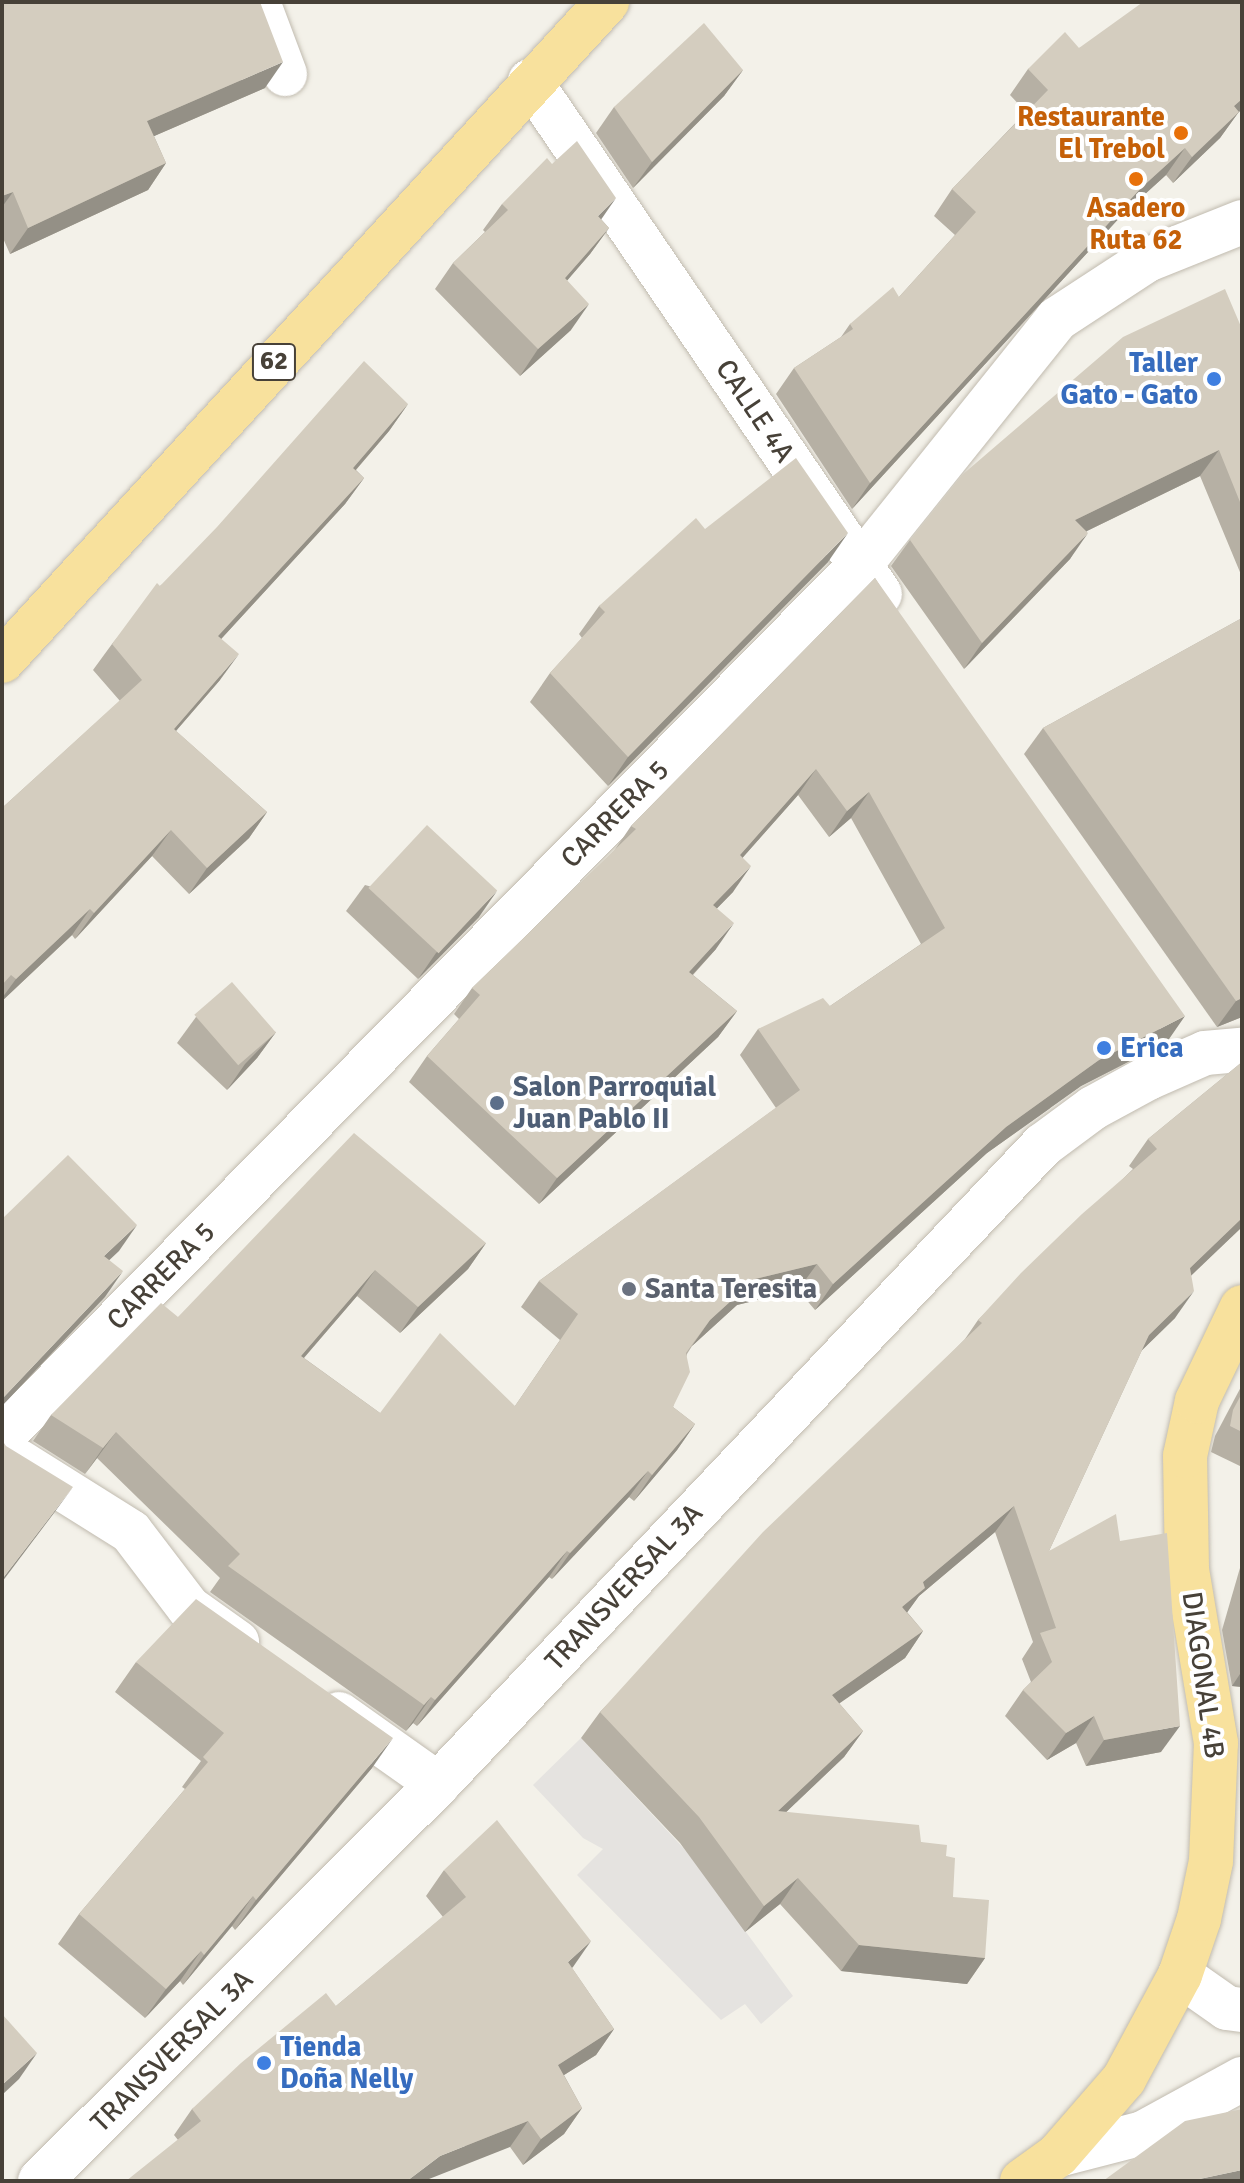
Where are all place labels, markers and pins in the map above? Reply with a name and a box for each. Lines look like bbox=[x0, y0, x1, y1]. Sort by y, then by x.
place label: Restaurante El Trebol bbox=[1017, 100, 1165, 166]
marker: Restaurante El Trebol bbox=[1172, 124, 1190, 142]
marker: Asadero Ruta 62 bbox=[1127, 170, 1145, 188]
place label: Asadero Ruta 62 bbox=[1087, 191, 1185, 257]
place label: Taller Gato - Gato bbox=[1060, 346, 1198, 412]
marker: Taller Gato - Gato bbox=[1205, 370, 1223, 388]
place label: Erica bbox=[1120, 1031, 1184, 1065]
marker: Erica bbox=[1095, 1039, 1113, 1057]
place label: Salon Parroquial Juan Pablo II bbox=[513, 1070, 716, 1136]
marker: Salon Parroquial Juan Pablo II bbox=[488, 1094, 506, 1112]
place label: Santa Teresita bbox=[645, 1272, 817, 1306]
marker: Santa Teresita bbox=[620, 1280, 638, 1298]
place label: Tienda Doña Nelly bbox=[280, 2030, 413, 2096]
marker: Tienda Doña Nelly bbox=[255, 2054, 273, 2072]

